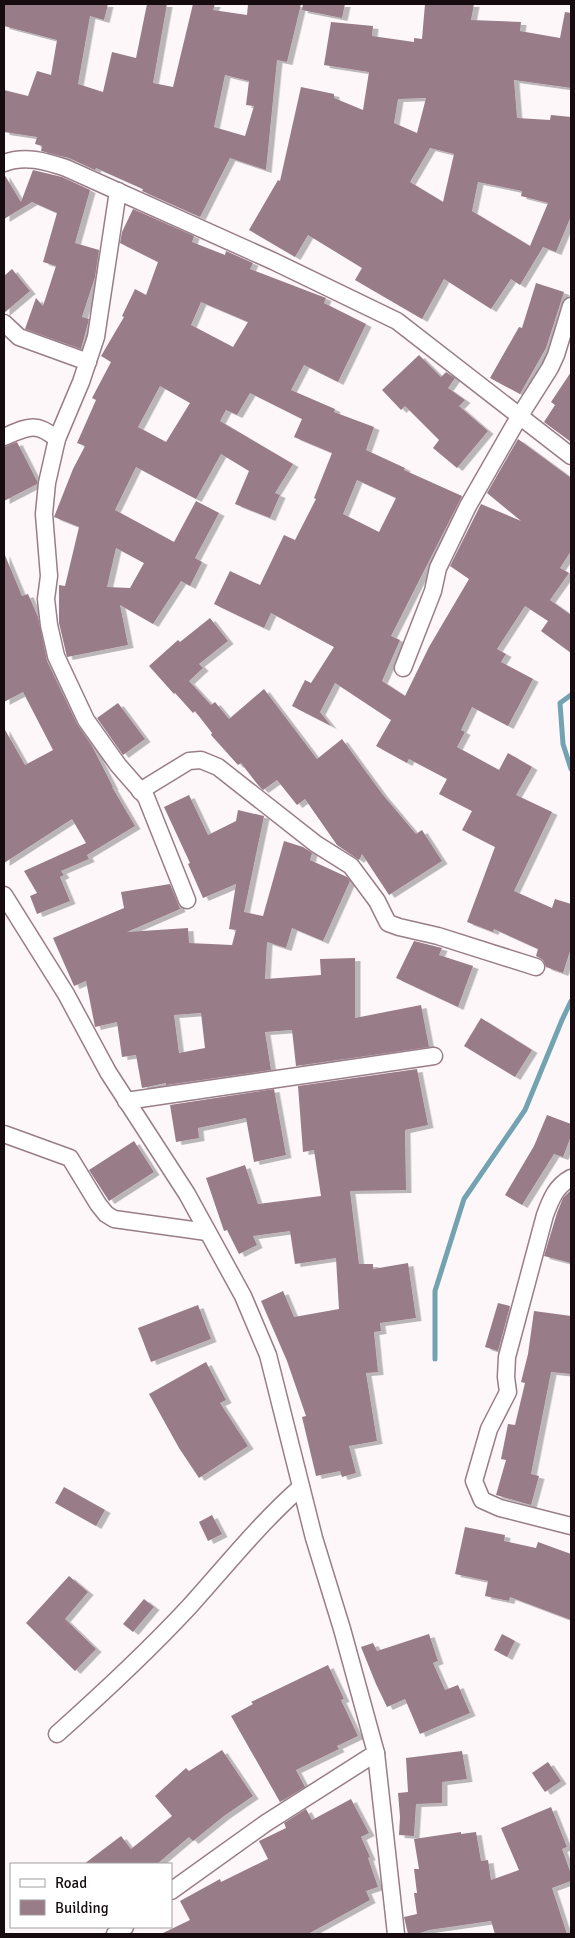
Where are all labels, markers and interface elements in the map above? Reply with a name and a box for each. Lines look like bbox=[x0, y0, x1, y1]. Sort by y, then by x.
legend bbox=[10, 1863, 172, 1928]
text: Road bbox=[55, 1874, 87, 1892]
text: Building bbox=[55, 1899, 109, 1917]

